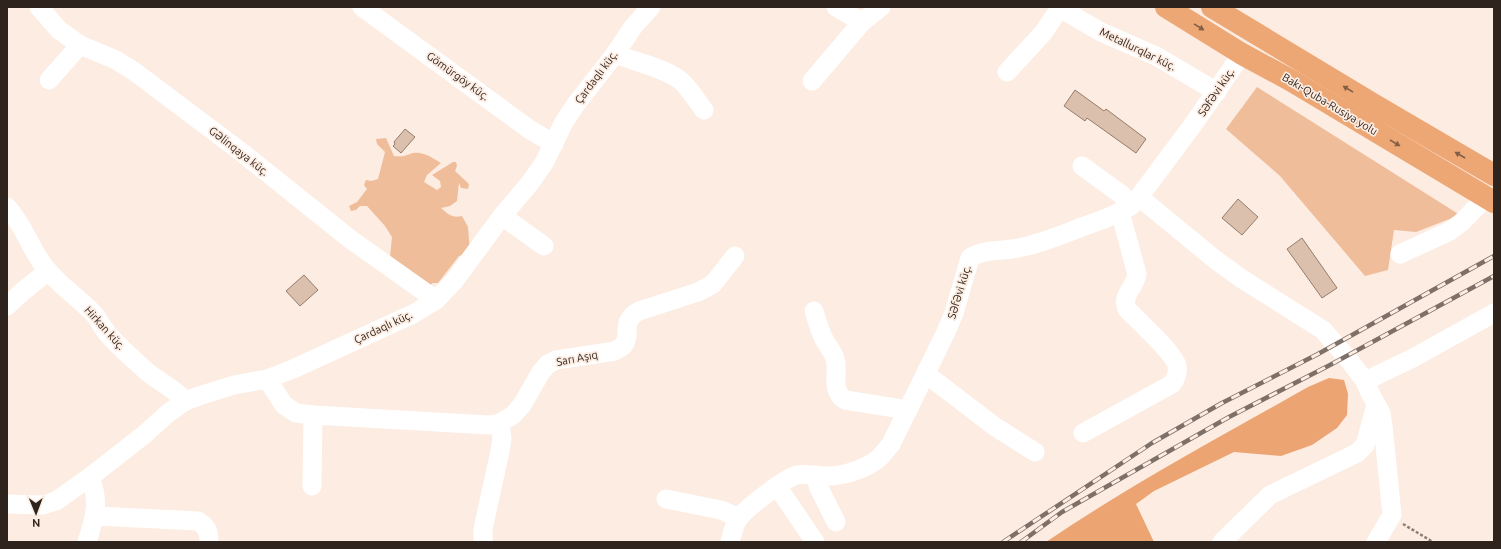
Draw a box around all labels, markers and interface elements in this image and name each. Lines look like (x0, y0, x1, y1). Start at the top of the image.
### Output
one-way arrow (1193, 24, 1205, 31)
street label: Metallurqlar küç. (1098, 25, 1178, 73)
street label: Çardaqlı küç. (572, 48, 620, 106)
street label: Gömürgöy küç. (425, 49, 491, 103)
street label: Səfəvi küç. (1195, 66, 1237, 118)
street label: Bakı-Quba-Rusiya yolu (1280, 71, 1380, 137)
one-way arrow (1343, 85, 1353, 93)
street label: Gəlinqaya küç. (207, 124, 271, 178)
one-way arrow (1390, 139, 1400, 147)
one-way arrow (1455, 151, 1465, 159)
street label: Səfəvi küç. (945, 264, 973, 320)
street label: Hirkan küç. (82, 304, 128, 352)
street label: Çardaqlı küç. (352, 308, 414, 346)
street label: Sarı Aşıq (555, 348, 599, 368)
north arrow (16, 493, 56, 533)
text: N (32, 517, 40, 529)

